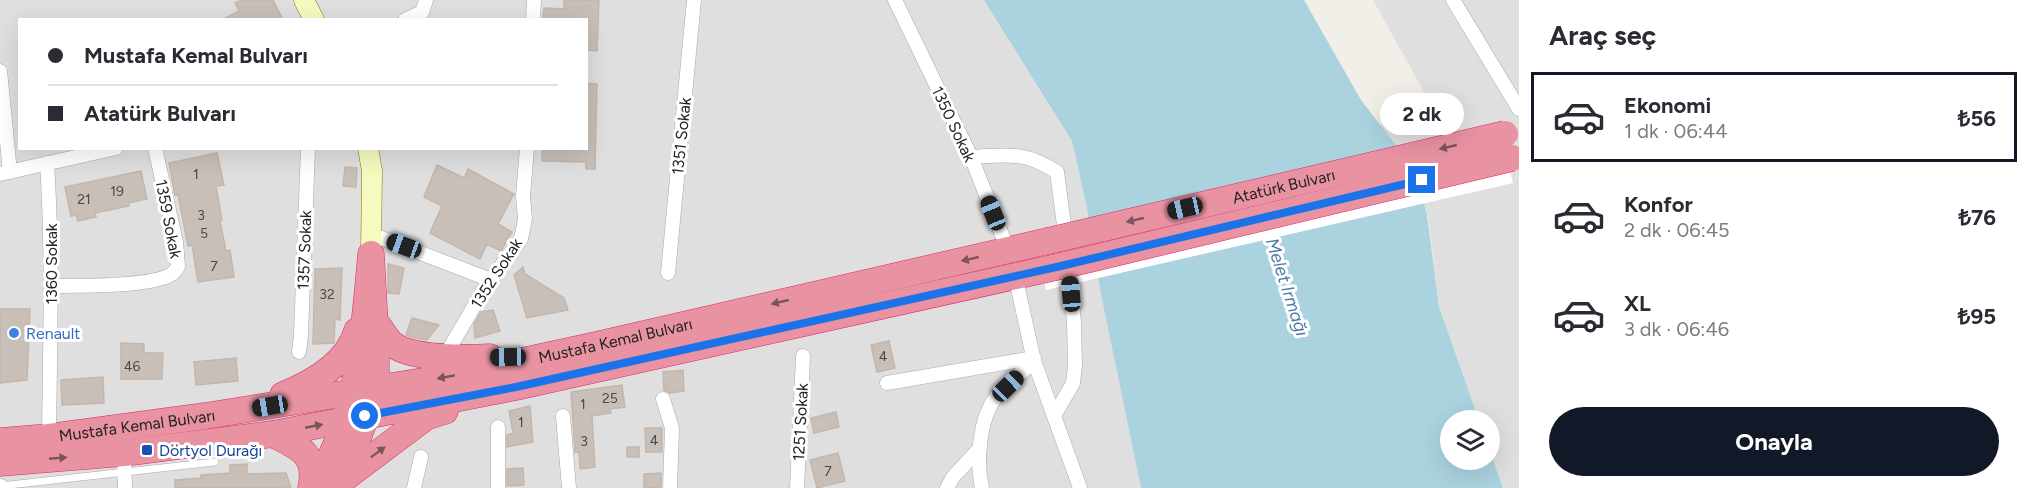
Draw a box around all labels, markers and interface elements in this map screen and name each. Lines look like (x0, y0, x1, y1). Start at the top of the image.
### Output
text: Araç seç (1549, 19, 1656, 52)
text: Mustafa Kemal Bulvarı (84, 42, 308, 69)
street label: 1350 Sokak (928, 83, 979, 165)
icon: car (1552, 90, 1606, 144)
text: Ekonomi (1624, 92, 1711, 119)
callout: 2 dk (1380, 93, 1464, 135)
street label: 1351 Sokak (668, 96, 695, 176)
text: Atatürk Bulvarı (84, 100, 236, 127)
text: 2 dk (1403, 102, 1442, 126)
text: ₺56 (1958, 105, 1996, 132)
text: 1 dk · 06:44 (1624, 119, 1728, 143)
one-way arrow (1438, 143, 1457, 152)
street label: Atatürk Bulvarı (1231, 165, 1337, 208)
house number: 1 (193, 166, 199, 183)
route end (1408, 166, 1435, 193)
street label: 1359 Sokak (152, 178, 186, 260)
house number: 19 (110, 183, 124, 200)
icon: car (1552, 189, 1606, 243)
house number: 21 (77, 191, 91, 208)
text: Konfor (1624, 191, 1693, 218)
car (978, 193, 1008, 233)
car (1165, 195, 1205, 221)
text: ₺76 (1958, 204, 1996, 231)
house number: 3 (197, 207, 205, 224)
street label: 1357 Sokak (294, 210, 315, 290)
one-way arrow (1125, 216, 1144, 225)
text: 2 dk · 06:45 (1624, 218, 1730, 242)
street label: 1360 Sokak (42, 223, 61, 305)
house number: 5 (200, 225, 208, 242)
car (384, 231, 424, 261)
street label: 1352 Sokak (467, 234, 526, 312)
water label: Melet Irmağı (1261, 235, 1313, 339)
one-way arrow (961, 254, 979, 264)
house number: 7 (210, 258, 218, 275)
car (1060, 275, 1082, 313)
house number: 32 (319, 286, 335, 303)
icon: car (1552, 288, 1606, 342)
text: XL (1624, 290, 1651, 317)
one-way arrow (771, 297, 789, 307)
text: ₺95 (1958, 303, 1996, 330)
street label: Mustafa Kemal Bulvarı (537, 314, 694, 367)
text: 3 dk · 06:46 (1624, 317, 1729, 341)
place label: Renault (26, 324, 80, 343)
marker: Renault (7, 326, 21, 340)
car (490, 348, 526, 366)
house number: 4 (879, 348, 888, 365)
house number: 46 (124, 358, 140, 375)
car (989, 367, 1027, 405)
one-way arrow (437, 373, 456, 382)
street label: 1251 Sokak (789, 382, 812, 461)
house number: 25 (602, 390, 618, 407)
car (251, 394, 289, 418)
house number: 1 (580, 396, 586, 413)
route start (351, 402, 378, 429)
street label: Mustafa Kemal Bulvarı (58, 406, 217, 446)
button: Onayla (1549, 407, 1999, 476)
map controls (1440, 410, 1500, 470)
button: layers (1440, 410, 1500, 470)
house number: 1 (518, 414, 524, 431)
one-way arrow (305, 421, 324, 430)
house number: 4 (650, 432, 659, 449)
house number: 3 (580, 433, 588, 450)
place label: Dörtyol Durağı (159, 441, 262, 460)
marker: Dörtyol Durağı (140, 443, 154, 457)
one-way arrow (370, 446, 386, 458)
one-way arrow (49, 453, 68, 463)
house number: 7 (824, 463, 832, 480)

